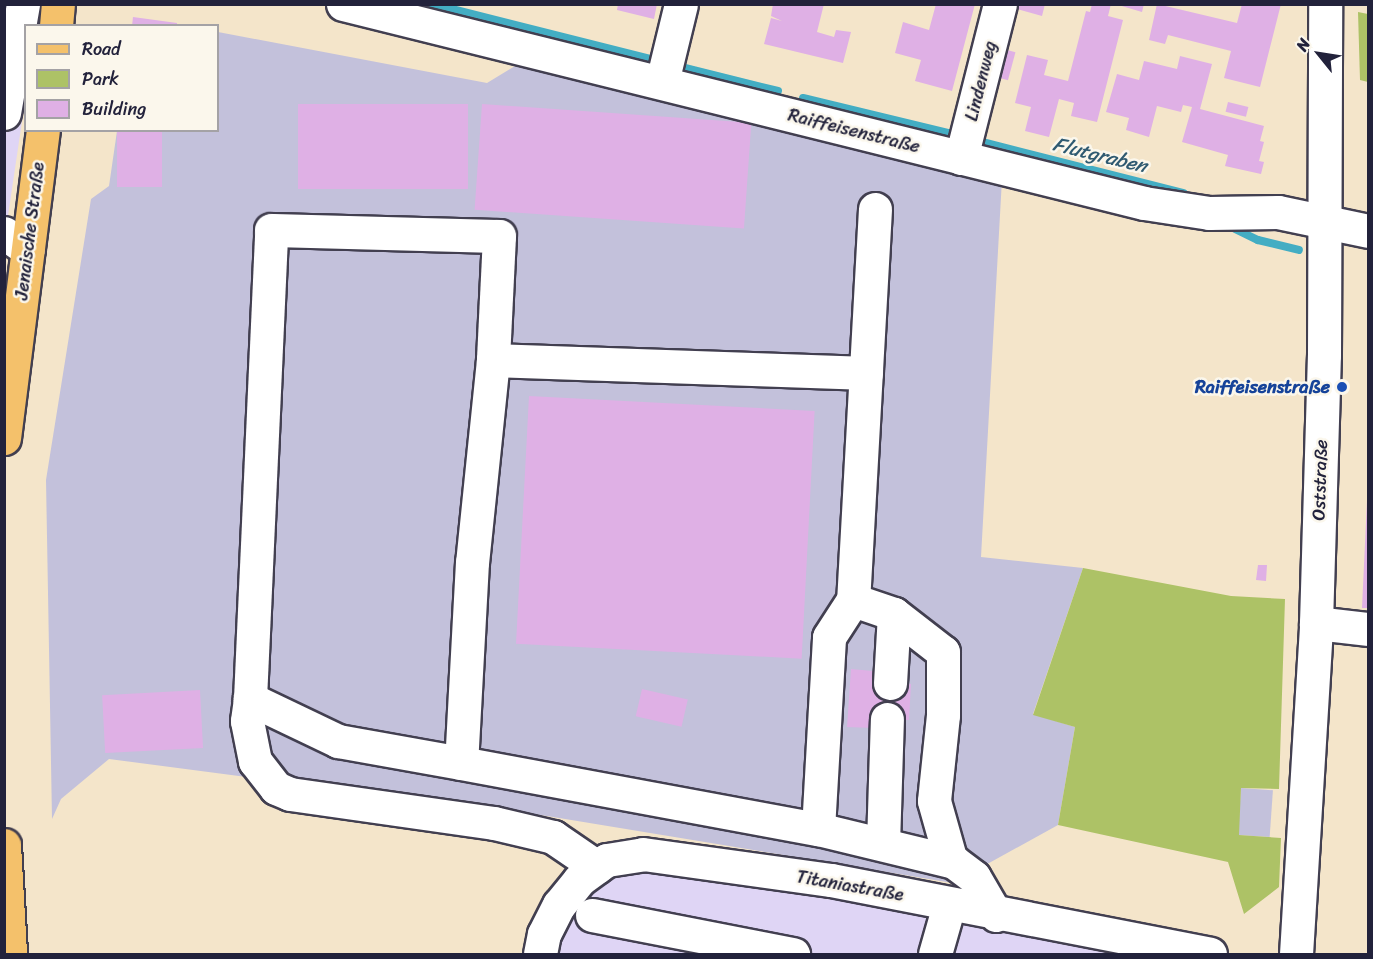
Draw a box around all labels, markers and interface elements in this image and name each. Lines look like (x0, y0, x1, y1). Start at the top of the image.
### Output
legend (24, 24, 219, 132)
north arrow (1289, 24, 1349, 84)
text: Road (82, 33, 121, 65)
text: N (1288, 33, 1318, 57)
street label: Lindenweg (961, 39, 1001, 123)
text: Park (82, 63, 119, 95)
text: Building (82, 93, 146, 125)
street label: Raiffeisenstraße (786, 104, 922, 158)
water label: Flutgraben (1051, 132, 1149, 178)
street label: Jenaische Straße (11, 161, 49, 301)
place label: Raiffeisenstraße (1195, 376, 1330, 398)
marker: Raiffeisenstraße (1335, 380, 1349, 394)
street label: Oststraße (1308, 439, 1332, 521)
street label: Titaniastraße (795, 866, 905, 906)

